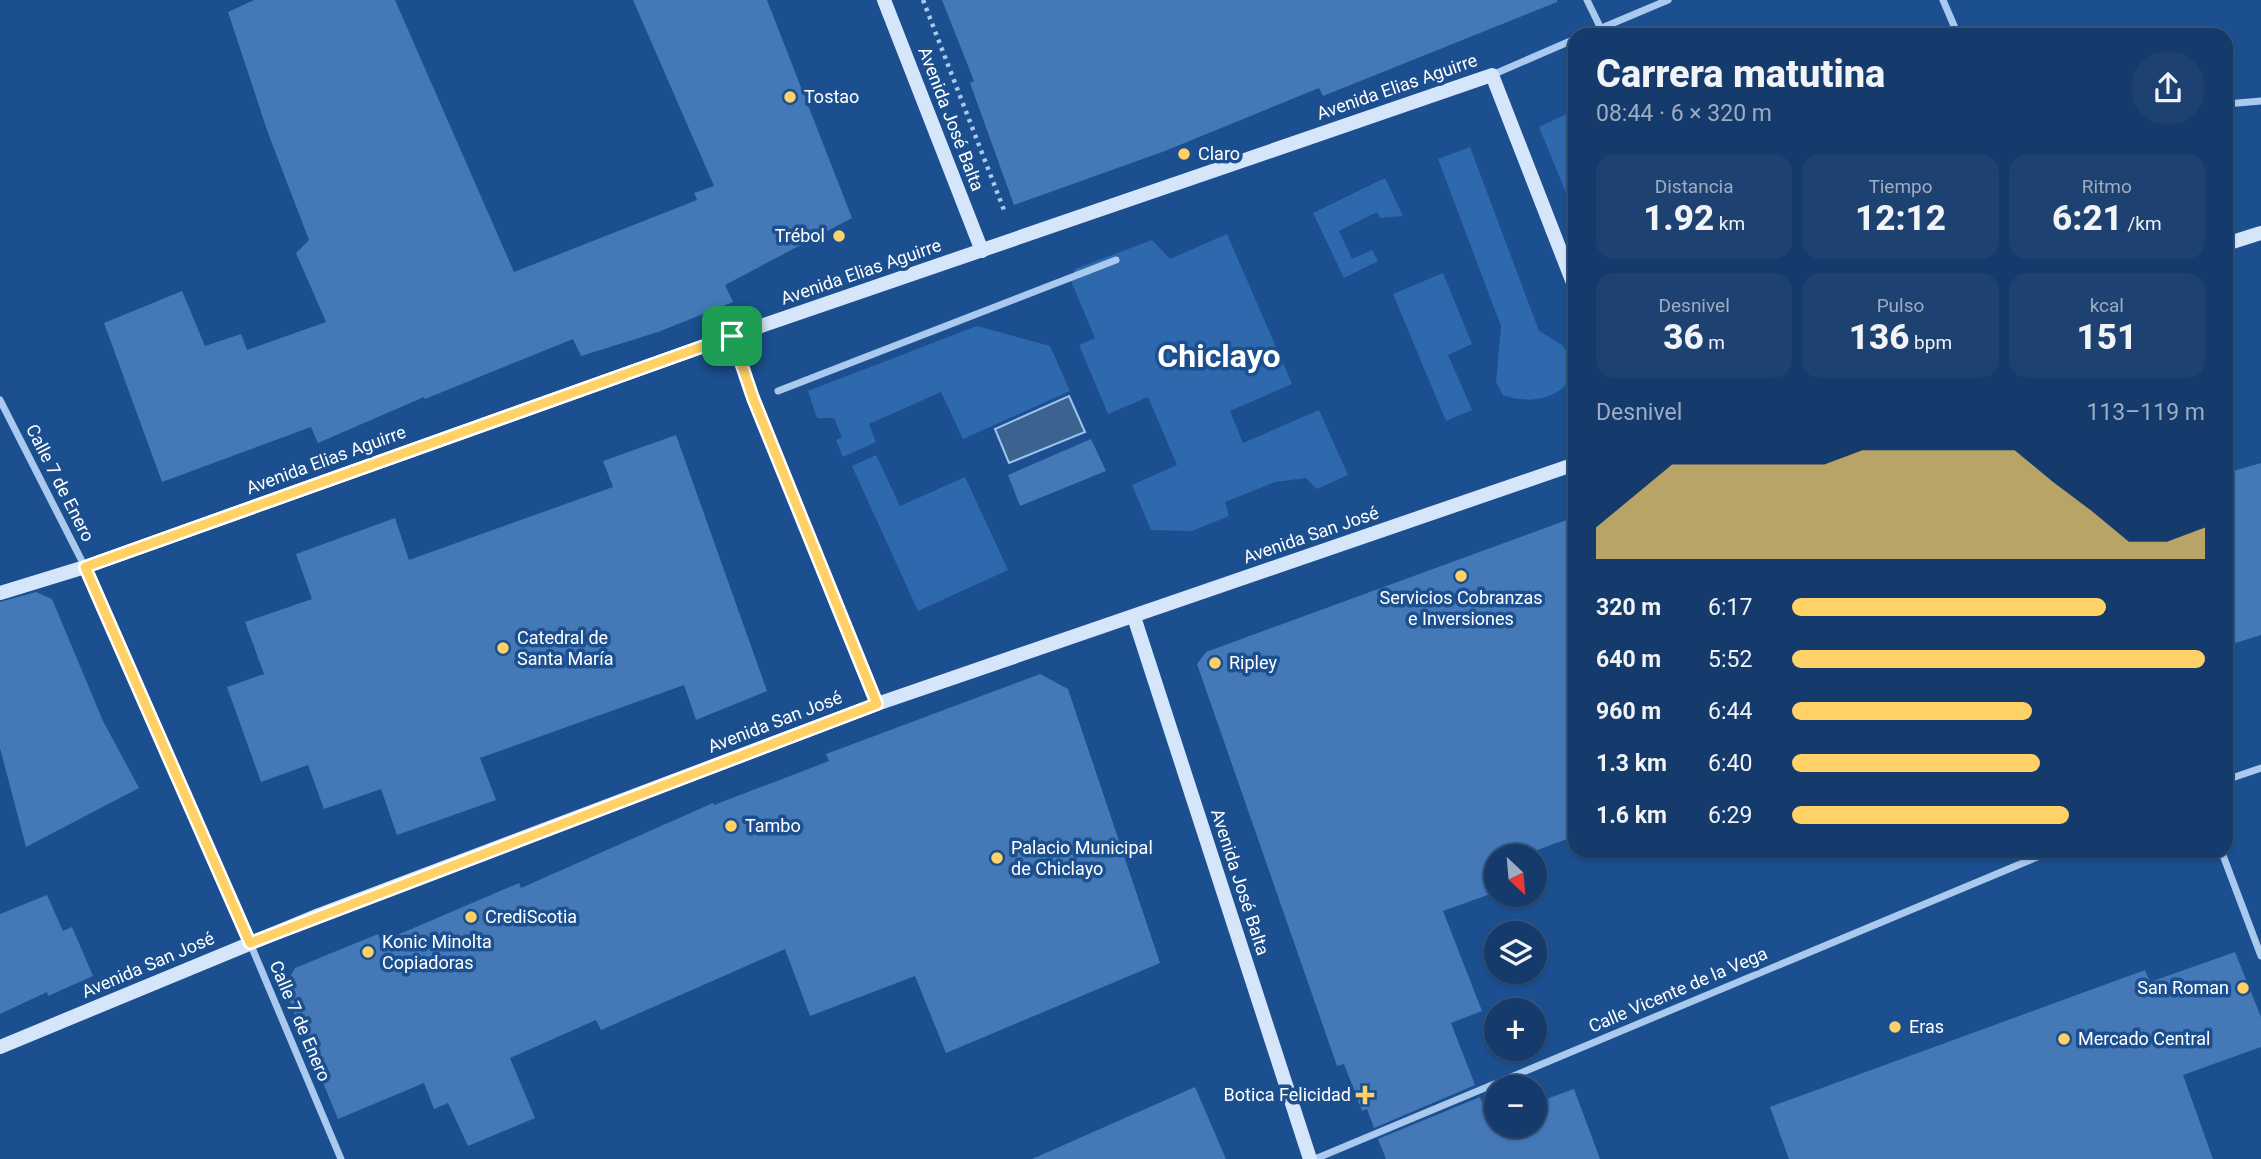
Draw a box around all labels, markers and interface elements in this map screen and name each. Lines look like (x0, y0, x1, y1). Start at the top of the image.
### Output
street label: Avenida José Balta (914, 44, 989, 194)
street label: Avenida Elias Aguirre (1314, 49, 1480, 124)
button: share (2131, 51, 2205, 125)
text: Carrera matutina (1596, 52, 1885, 96)
place label: Tostao (804, 86, 859, 107)
marker: Tostao (782, 89, 798, 105)
text: 08:44 · 6 × 320 m (1596, 100, 1772, 127)
place label: Claro (1198, 143, 1240, 164)
marker: Claro (1176, 146, 1192, 162)
text: Distancia (1655, 175, 1734, 198)
text: Tiempo (1868, 175, 1933, 198)
text: Ritmo (2082, 175, 2132, 198)
text: 1.92 (1643, 198, 1714, 239)
text: 12:12 (1855, 198, 1946, 239)
text: 6:21 (2052, 198, 2123, 239)
text: km (1714, 212, 1745, 235)
text: /km (2123, 212, 2162, 235)
place label: Trébol (775, 225, 825, 246)
marker: Trébol (831, 228, 847, 244)
street label: Avenida Elias Aguirre (778, 234, 944, 309)
text: Desnivel (1659, 294, 1730, 317)
text: Pulso (1877, 294, 1924, 317)
text: kcal (2090, 294, 2124, 317)
pin (702, 306, 762, 366)
icon: arrive (713, 317, 751, 355)
text: 36 (1663, 317, 1704, 358)
text: 136 (1849, 317, 1909, 358)
text: 151 (2077, 317, 2137, 358)
text: m (1704, 331, 1725, 354)
text: bpm (1909, 331, 1952, 354)
district label: Chiclayo (1157, 337, 1281, 375)
text: Desnivel (1596, 399, 1682, 426)
text: 113–119 m (2086, 399, 2205, 426)
street label: Calle 7 de Enero (22, 421, 99, 545)
street label: Avenida Elias Aguirre (243, 421, 409, 498)
street label: Avenida San José (1240, 501, 1381, 568)
marker: Servicios Cobranzas e Inversiones (1453, 568, 1469, 584)
place label: Servicios Cobranzas e Inversiones (1380, 587, 1542, 629)
text: 320 m (1596, 594, 1661, 621)
text: 6:17 (1708, 594, 1752, 621)
place label: Catedral de Santa María (517, 627, 613, 669)
marker: Catedral de Santa María (495, 640, 511, 656)
text: 640 m (1596, 646, 1661, 673)
text: 5:52 (1708, 646, 1752, 673)
place label: Ripley (1229, 652, 1277, 673)
marker: Ripley (1207, 655, 1223, 671)
street label: Avenida San José (705, 686, 845, 757)
text: 960 m (1596, 698, 1661, 725)
text: 6:44 (1708, 698, 1752, 725)
text: 1.3 km (1596, 750, 1667, 777)
text: 6:40 (1708, 750, 1752, 777)
text: 1.6 km (1596, 802, 1667, 829)
text: 6:29 (1708, 802, 1752, 829)
street label: Avenida José Balta (1207, 806, 1274, 958)
place label: Tambo (745, 815, 801, 836)
marker: Tambo (723, 818, 739, 834)
place label: Palacio Municipal de Chiclayo (1011, 837, 1153, 879)
north arrow (1484, 844, 1547, 906)
map controls (1484, 844, 1547, 1138)
marker: Palacio Municipal de Chiclayo (989, 850, 1005, 866)
place label: CrediScotia (485, 906, 577, 927)
marker: CrediScotia (463, 909, 479, 925)
button: layers (1484, 921, 1547, 984)
street label: Avenida San José (78, 927, 217, 1002)
place label: Konic Minolta Copiadoras (382, 931, 492, 973)
street label: Calle Vicente de la Vega (1585, 942, 1770, 1037)
marker: Konic Minolta Copiadoras (360, 944, 376, 960)
street label: Calle 7 de Enero (266, 957, 335, 1084)
place label: San Roman (2137, 977, 2229, 998)
marker: San Roman (2235, 980, 2251, 996)
button: + (1484, 998, 1547, 1061)
place label: Eras (1909, 1016, 1944, 1037)
marker: Eras (1887, 1019, 1903, 1035)
place label: Mercado Central (2078, 1028, 2210, 1049)
marker: Mercado Central (2056, 1031, 2072, 1047)
button: − (1484, 1075, 1547, 1138)
place label: Botica Felicidad (1224, 1084, 1351, 1105)
marker: Botica Felicidad (1357, 1087, 1373, 1103)

